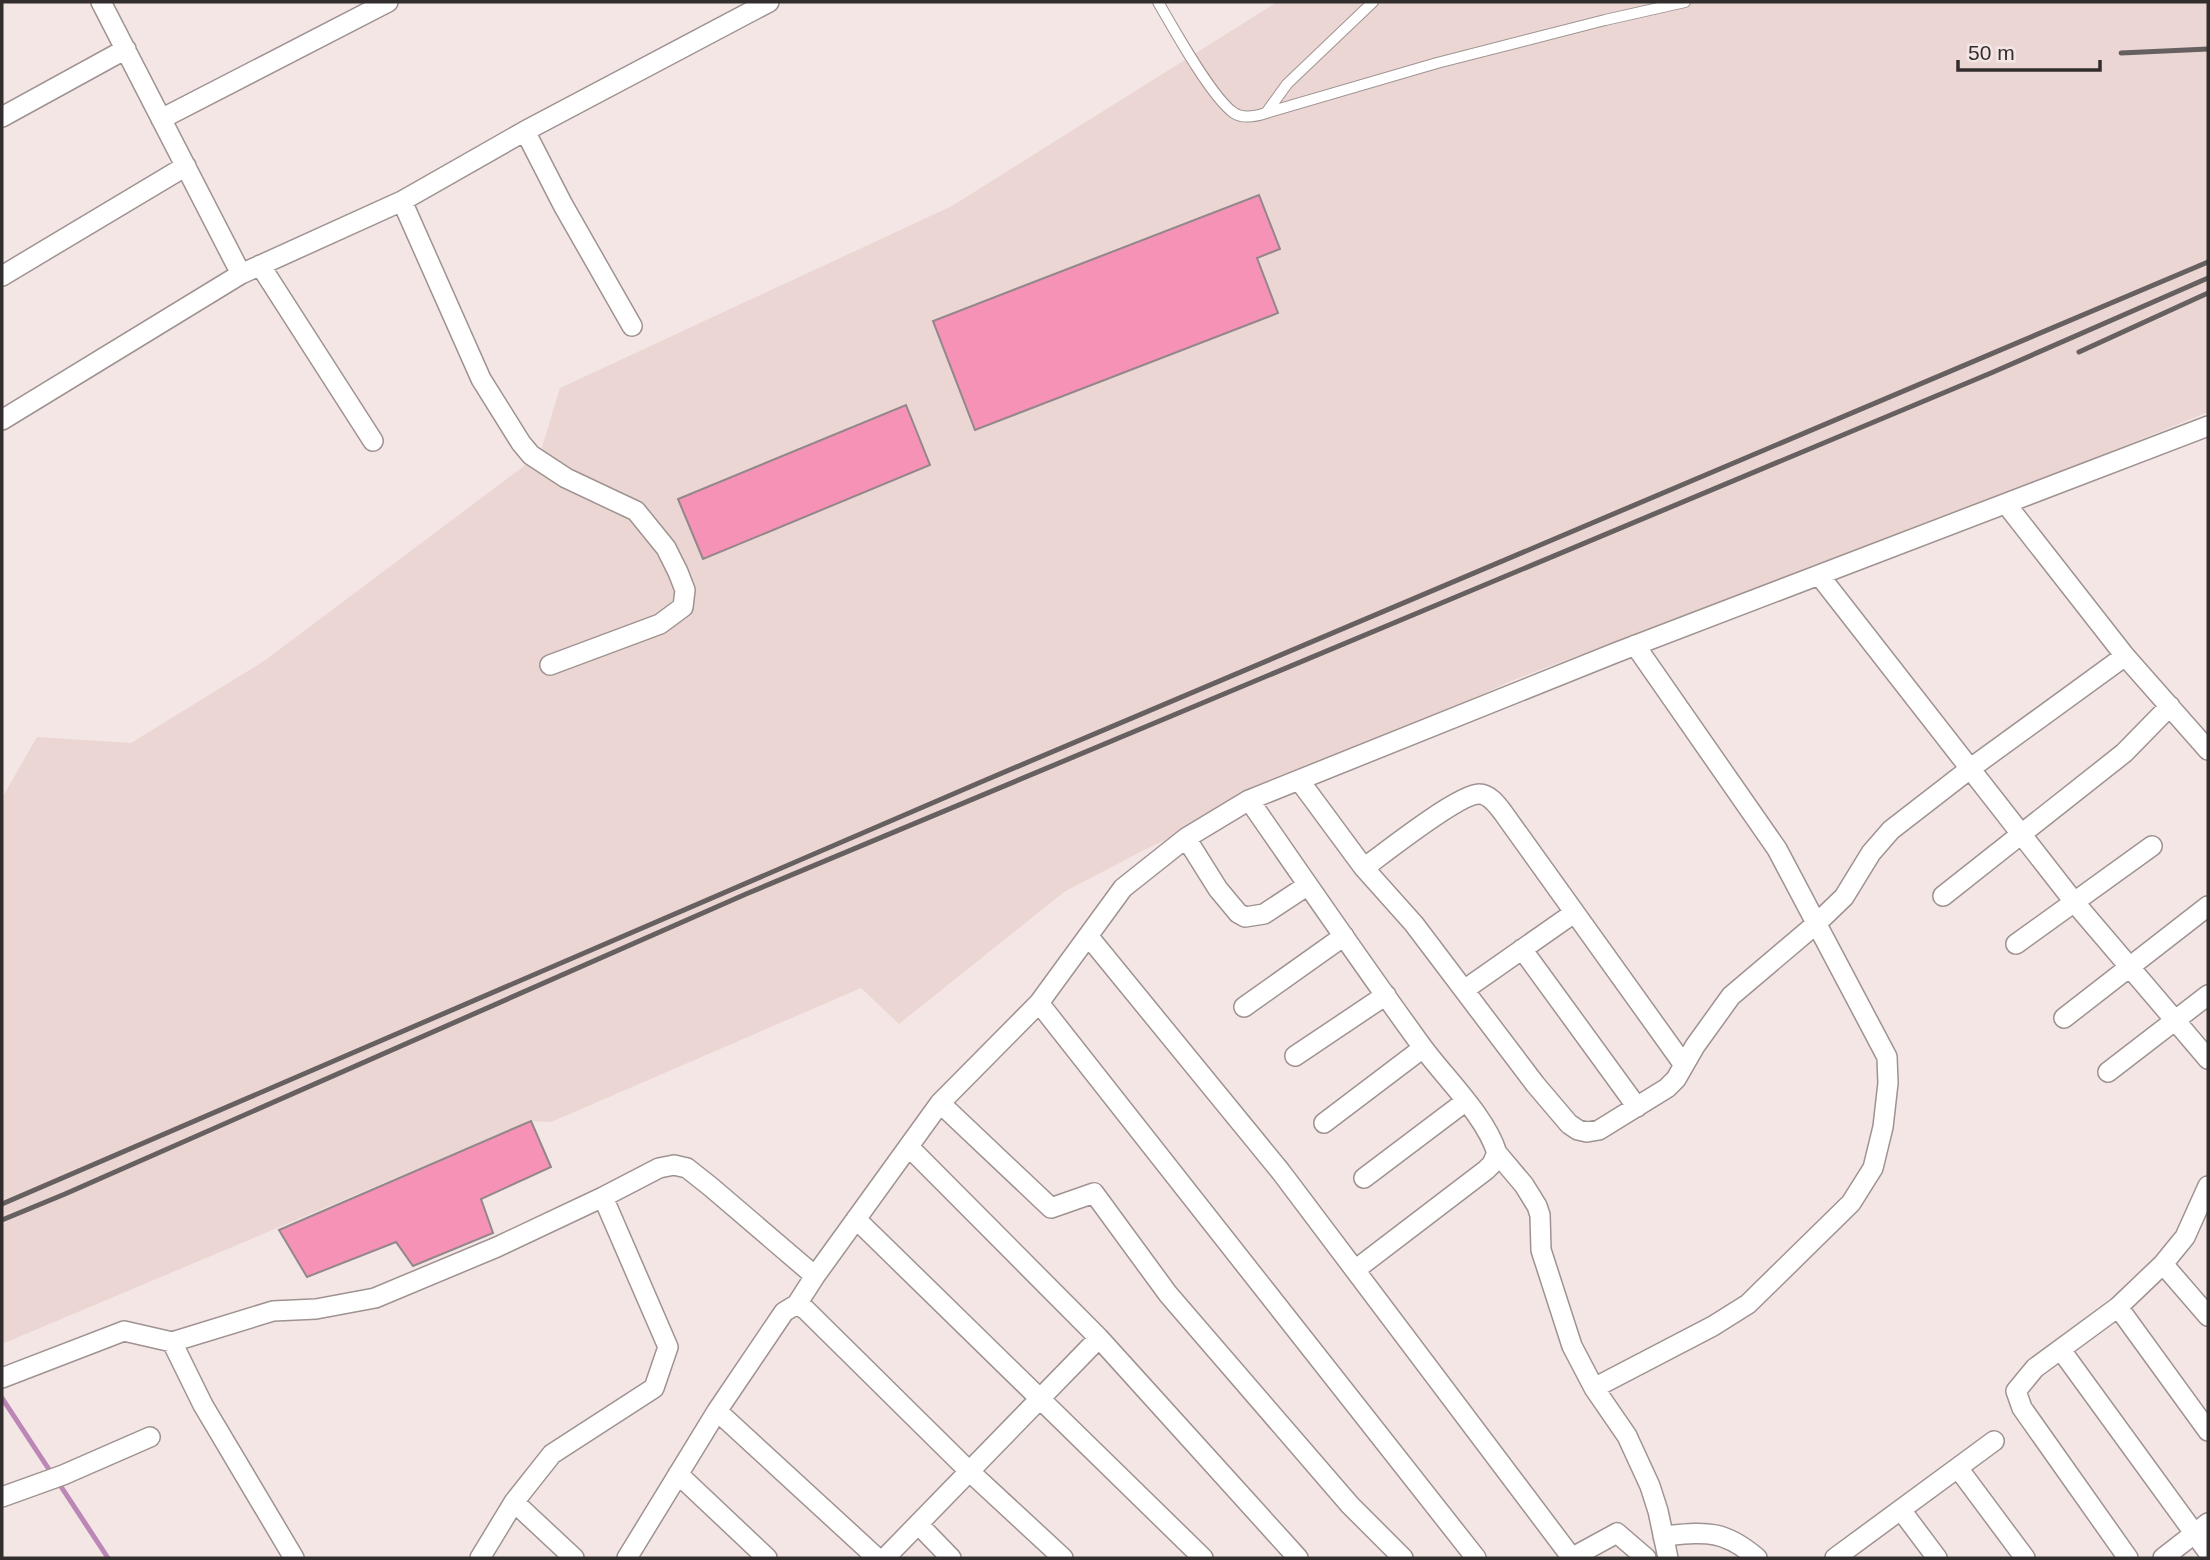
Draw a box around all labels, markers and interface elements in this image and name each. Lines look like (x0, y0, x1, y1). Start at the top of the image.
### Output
scale bar (1958, 28, 2100, 72)
text: 50 m (1968, 41, 2015, 64)

